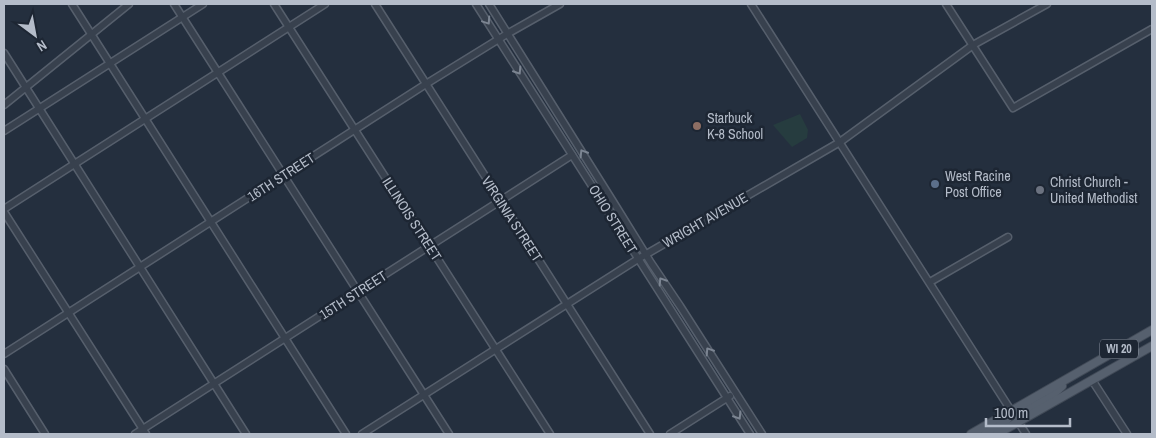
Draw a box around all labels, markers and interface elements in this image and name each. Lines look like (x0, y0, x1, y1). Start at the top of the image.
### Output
north arrow (10, 10, 60, 60)
one-way arrow (481, 16, 491, 25)
text: N (34, 36, 50, 56)
one-way arrow (512, 66, 521, 75)
place label: Starbuck K-8 School (707, 109, 763, 143)
marker: Starbuck K-8 School (691, 120, 703, 132)
street label: 16TH STREET (244, 149, 318, 205)
one-way arrow (579, 150, 589, 159)
place label: West Racine Post Office (945, 167, 1011, 201)
street label: VIRGINIA STREET (478, 173, 546, 265)
place label: Christ Church - United Methodist (1050, 173, 1137, 207)
street label: ILLINOIS STREET (378, 174, 446, 264)
marker: West Racine Post Office (929, 178, 941, 190)
street label: OHIO STREET (585, 181, 641, 257)
marker: Christ Church - United Methodist (1034, 184, 1046, 196)
street label: WRIGHT AVENUE (659, 188, 751, 252)
street label: 15TH STREET (316, 267, 390, 323)
one-way arrow (659, 277, 668, 286)
road number: WI 20 (1100, 339, 1138, 358)
one-way arrow (706, 347, 715, 357)
scale bar (986, 396, 1070, 428)
text: 100 m (994, 402, 1028, 423)
one-way arrow (732, 410, 742, 419)

